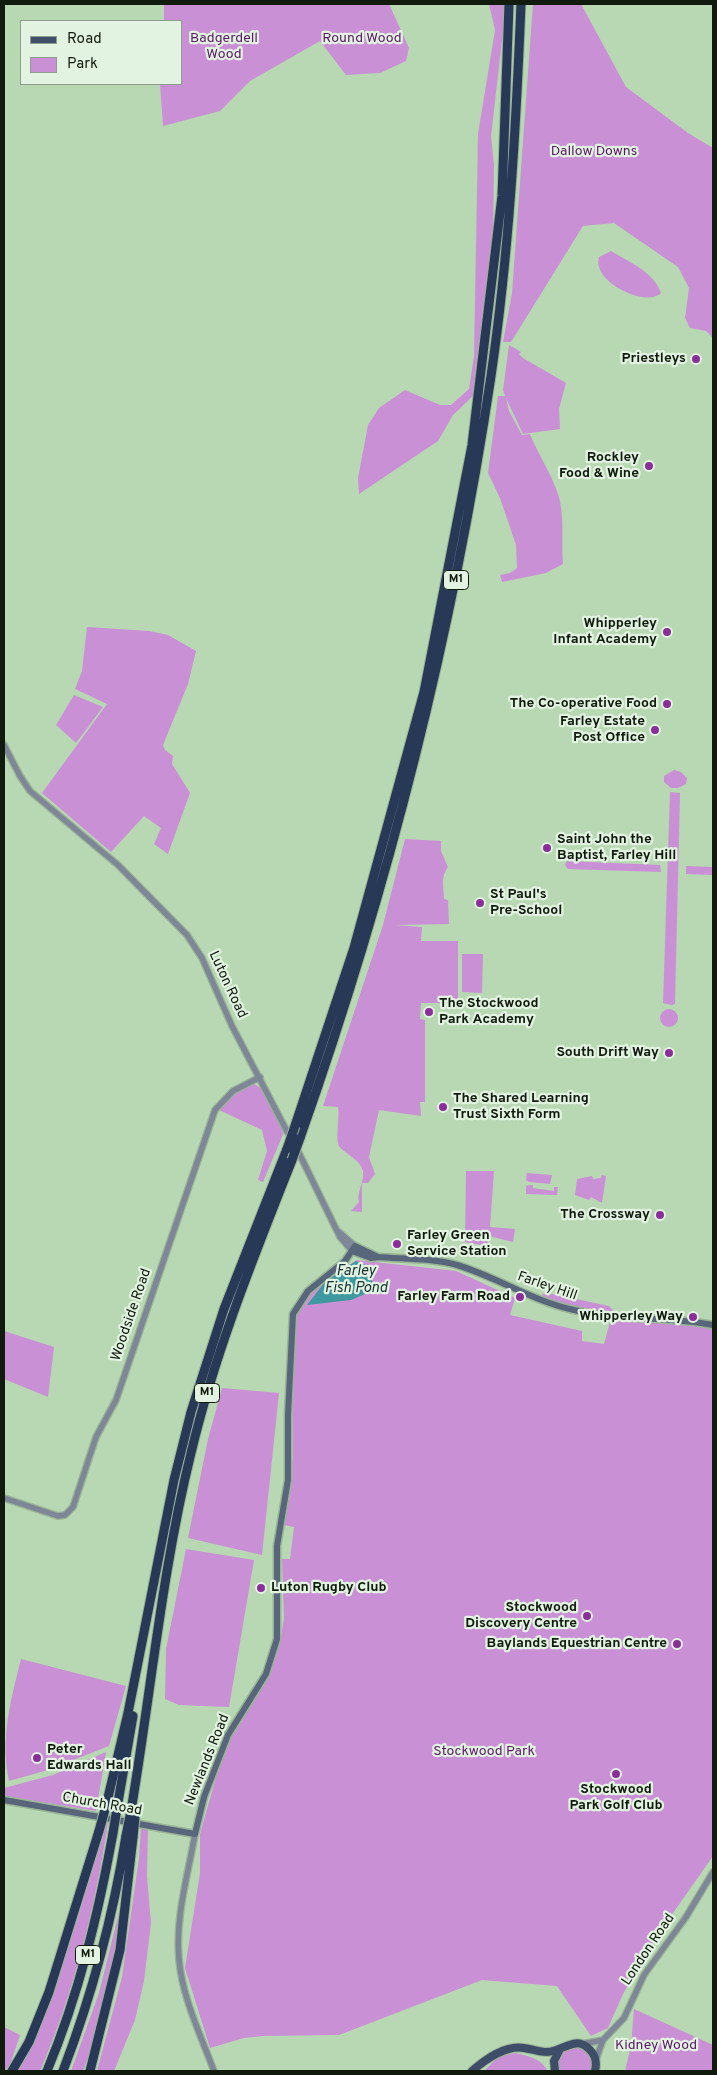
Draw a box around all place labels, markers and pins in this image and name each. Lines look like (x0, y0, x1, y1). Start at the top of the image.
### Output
place label: Priestleys (622, 351, 686, 367)
marker: Priestleys (690, 353, 702, 365)
place label: Rockley Food & Wine (559, 450, 639, 482)
marker: Rockley Food & Wine (643, 460, 655, 472)
place label: Whipperley Infant Academy (553, 616, 657, 648)
marker: Whipperley Infant Academy (661, 626, 673, 638)
place label: The Co-operative Food (510, 696, 657, 712)
marker: The Co-operative Food (661, 698, 673, 710)
place label: Farley Estate Post Office (560, 714, 645, 746)
marker: Farley Estate Post Office (649, 724, 661, 736)
place label: Saint John the Baptist, Farley Hill (557, 832, 676, 864)
marker: Saint John the Baptist, Farley Hill (541, 842, 553, 854)
place label: St Paul's Pre-School (490, 887, 562, 920)
marker: St Paul's Pre-School (474, 897, 486, 909)
place label: The Stockwood Park Academy (439, 996, 539, 1028)
marker: The Stockwood Park Academy (423, 1006, 435, 1018)
place label: South Drift Way (556, 1045, 659, 1061)
marker: South Drift Way (663, 1047, 675, 1059)
place label: The Shared Learning Trust Sixth Form (453, 1091, 589, 1124)
marker: The Shared Learning Trust Sixth Form (437, 1101, 449, 1113)
place label: The Crossway (560, 1207, 650, 1223)
marker: The Crossway (654, 1209, 666, 1221)
place label: Farley Green Service Station (407, 1228, 506, 1260)
marker: Farley Green Service Station (391, 1238, 403, 1250)
place label: Farley Farm Road (397, 1289, 510, 1305)
marker: Farley Farm Road (514, 1291, 526, 1303)
place label: Whipperley Way (579, 1309, 683, 1325)
marker: Whipperley Way (687, 1311, 699, 1323)
place label: Luton Rugby Club (271, 1580, 387, 1596)
marker: Luton Rugby Club (255, 1582, 267, 1594)
place label: Stockwood Discovery Centre (465, 1600, 577, 1632)
marker: Stockwood Discovery Centre (581, 1610, 593, 1622)
place label: Baylands Equestrian Centre (487, 1636, 667, 1652)
marker: Baylands Equestrian Centre (671, 1638, 683, 1650)
place label: Peter Edwards Hall (47, 1742, 132, 1774)
marker: Peter Edwards Hall (31, 1752, 43, 1764)
marker: Stockwood Park Golf Club (610, 1768, 622, 1780)
place label: Stockwood Park Golf Club (569, 1782, 663, 1814)

